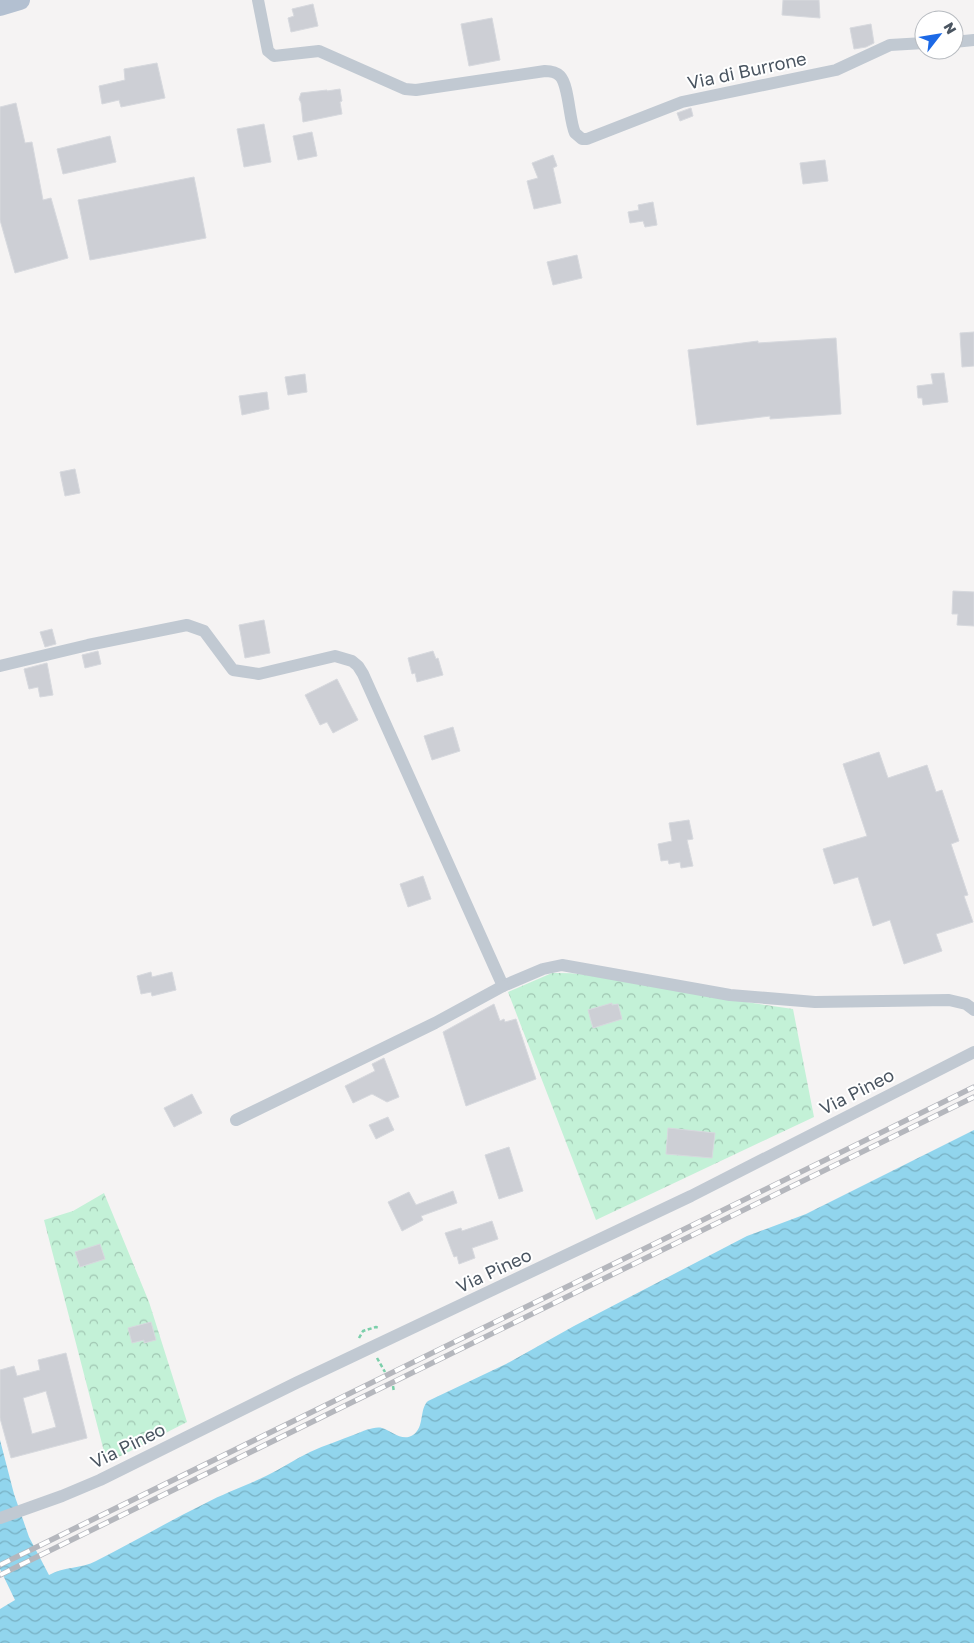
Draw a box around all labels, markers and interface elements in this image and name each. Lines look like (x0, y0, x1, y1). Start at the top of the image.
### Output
north arrow (914, 10, 964, 60)
text: N (941, 19, 961, 37)
street label: Via di Burrone (685, 47, 808, 93)
street label: Via Pineo (816, 1063, 897, 1119)
street label: Via Pineo (452, 1243, 535, 1297)
street label: Via Pineo (87, 1418, 169, 1473)

